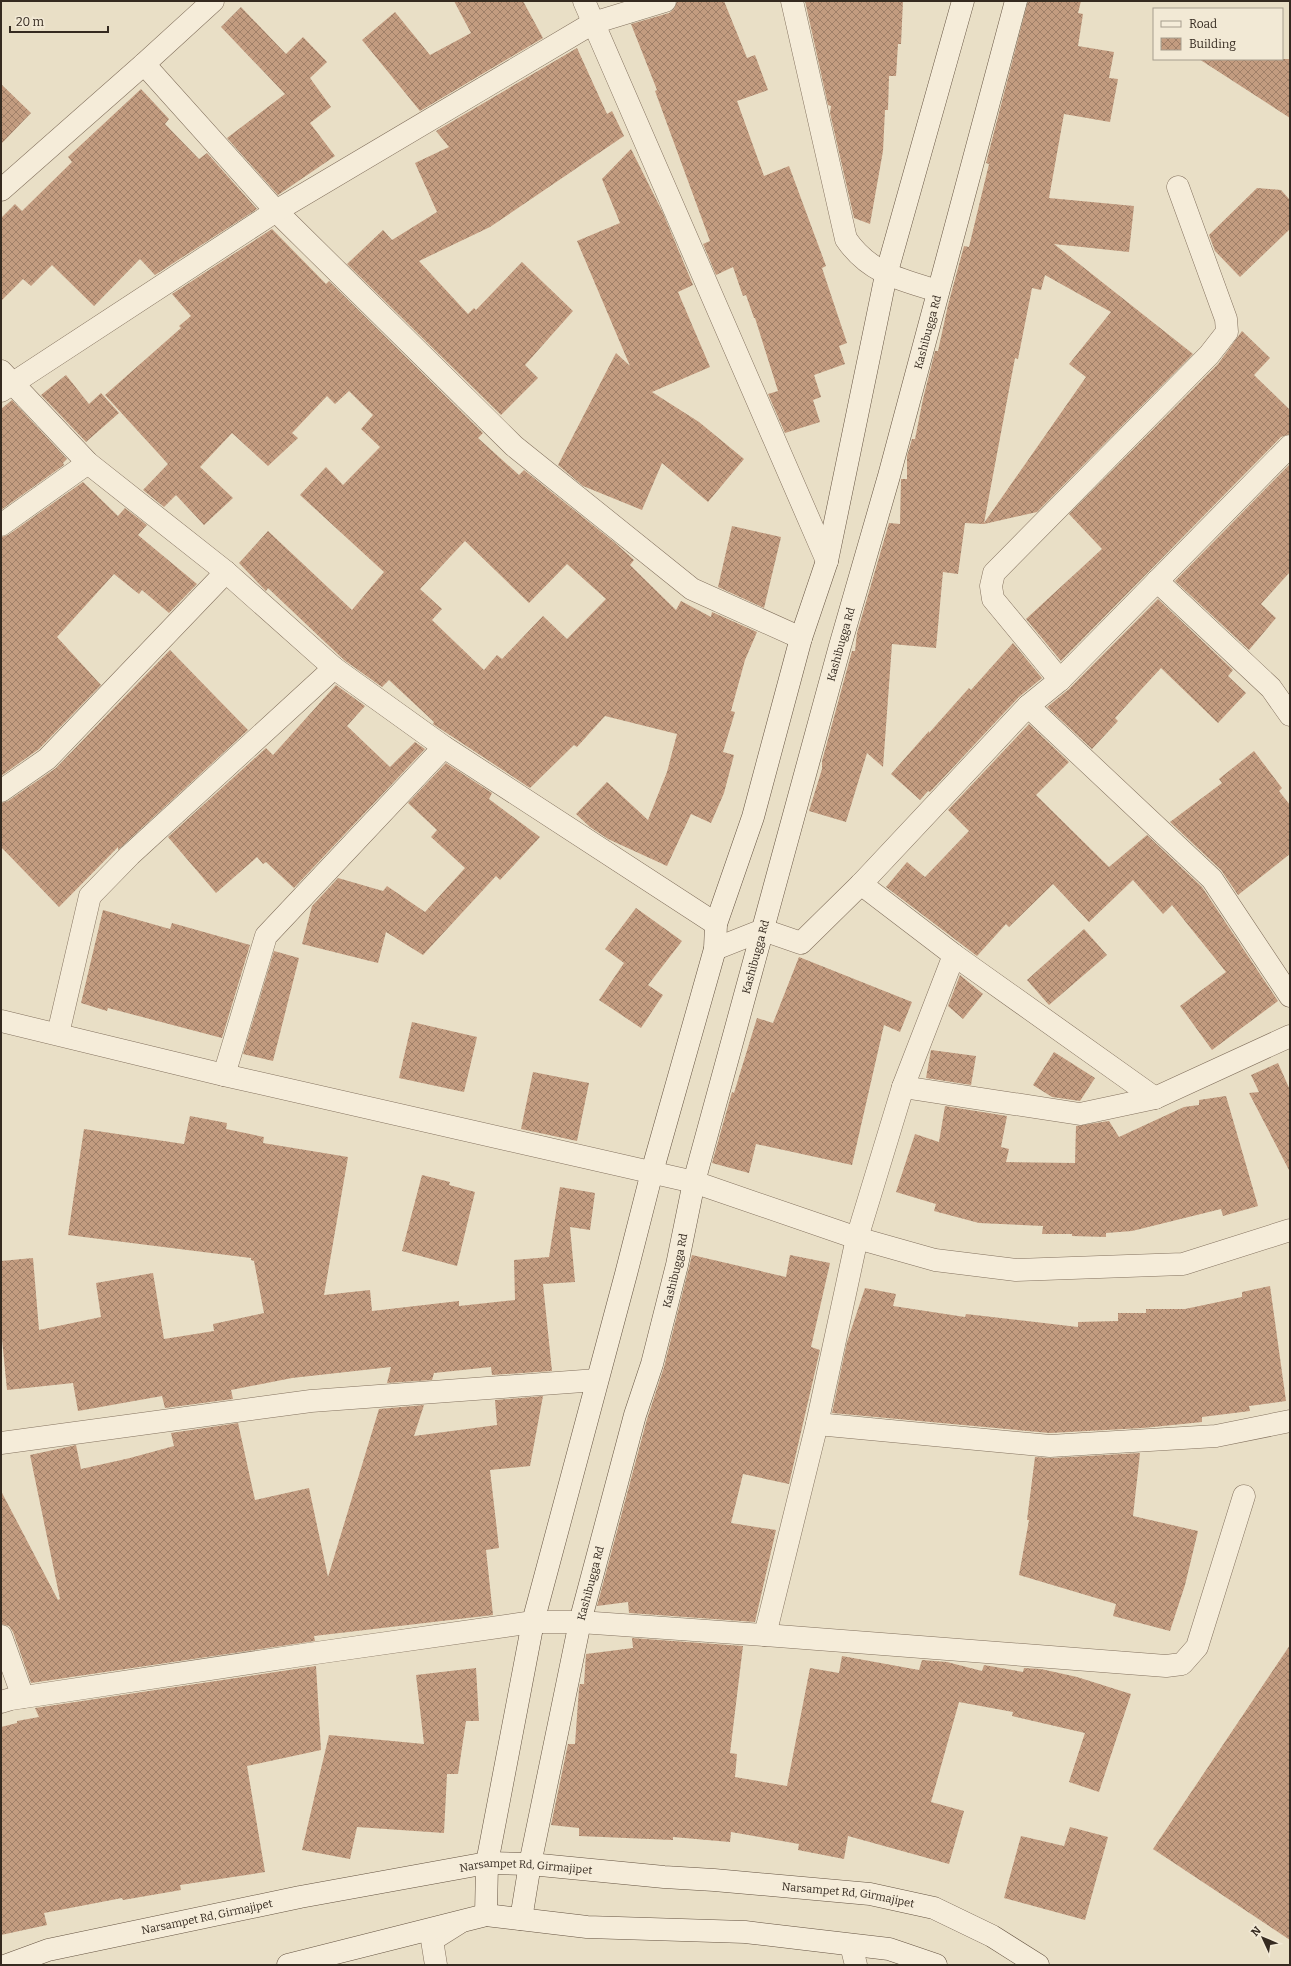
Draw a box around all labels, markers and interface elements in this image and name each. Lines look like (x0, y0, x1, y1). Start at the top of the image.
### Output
scale bar (10, 8, 108, 34)
legend (1153, 8, 1283, 60)
text: 20 m (16, 15, 45, 29)
text: Road (1189, 17, 1217, 31)
text: Building (1189, 37, 1236, 51)
street label: Kashibugga Rd (911, 293, 944, 370)
street label: Kashibugga Rd (824, 605, 857, 683)
street label: Kashibugga Rd (739, 918, 772, 995)
street label: Kashibugga Rd (660, 1232, 690, 1309)
street label: Kashibugga Rd (574, 1544, 606, 1622)
street label: Narsampet Rd, Girmajipet (458, 1856, 593, 1877)
street label: Narsampet Rd, Girmajipet (781, 1880, 916, 1910)
street label: Narsampet Rd, Girmajipet (140, 1896, 274, 1937)
north arrow (1243, 1918, 1283, 1958)
text: N (1249, 1923, 1264, 1939)

